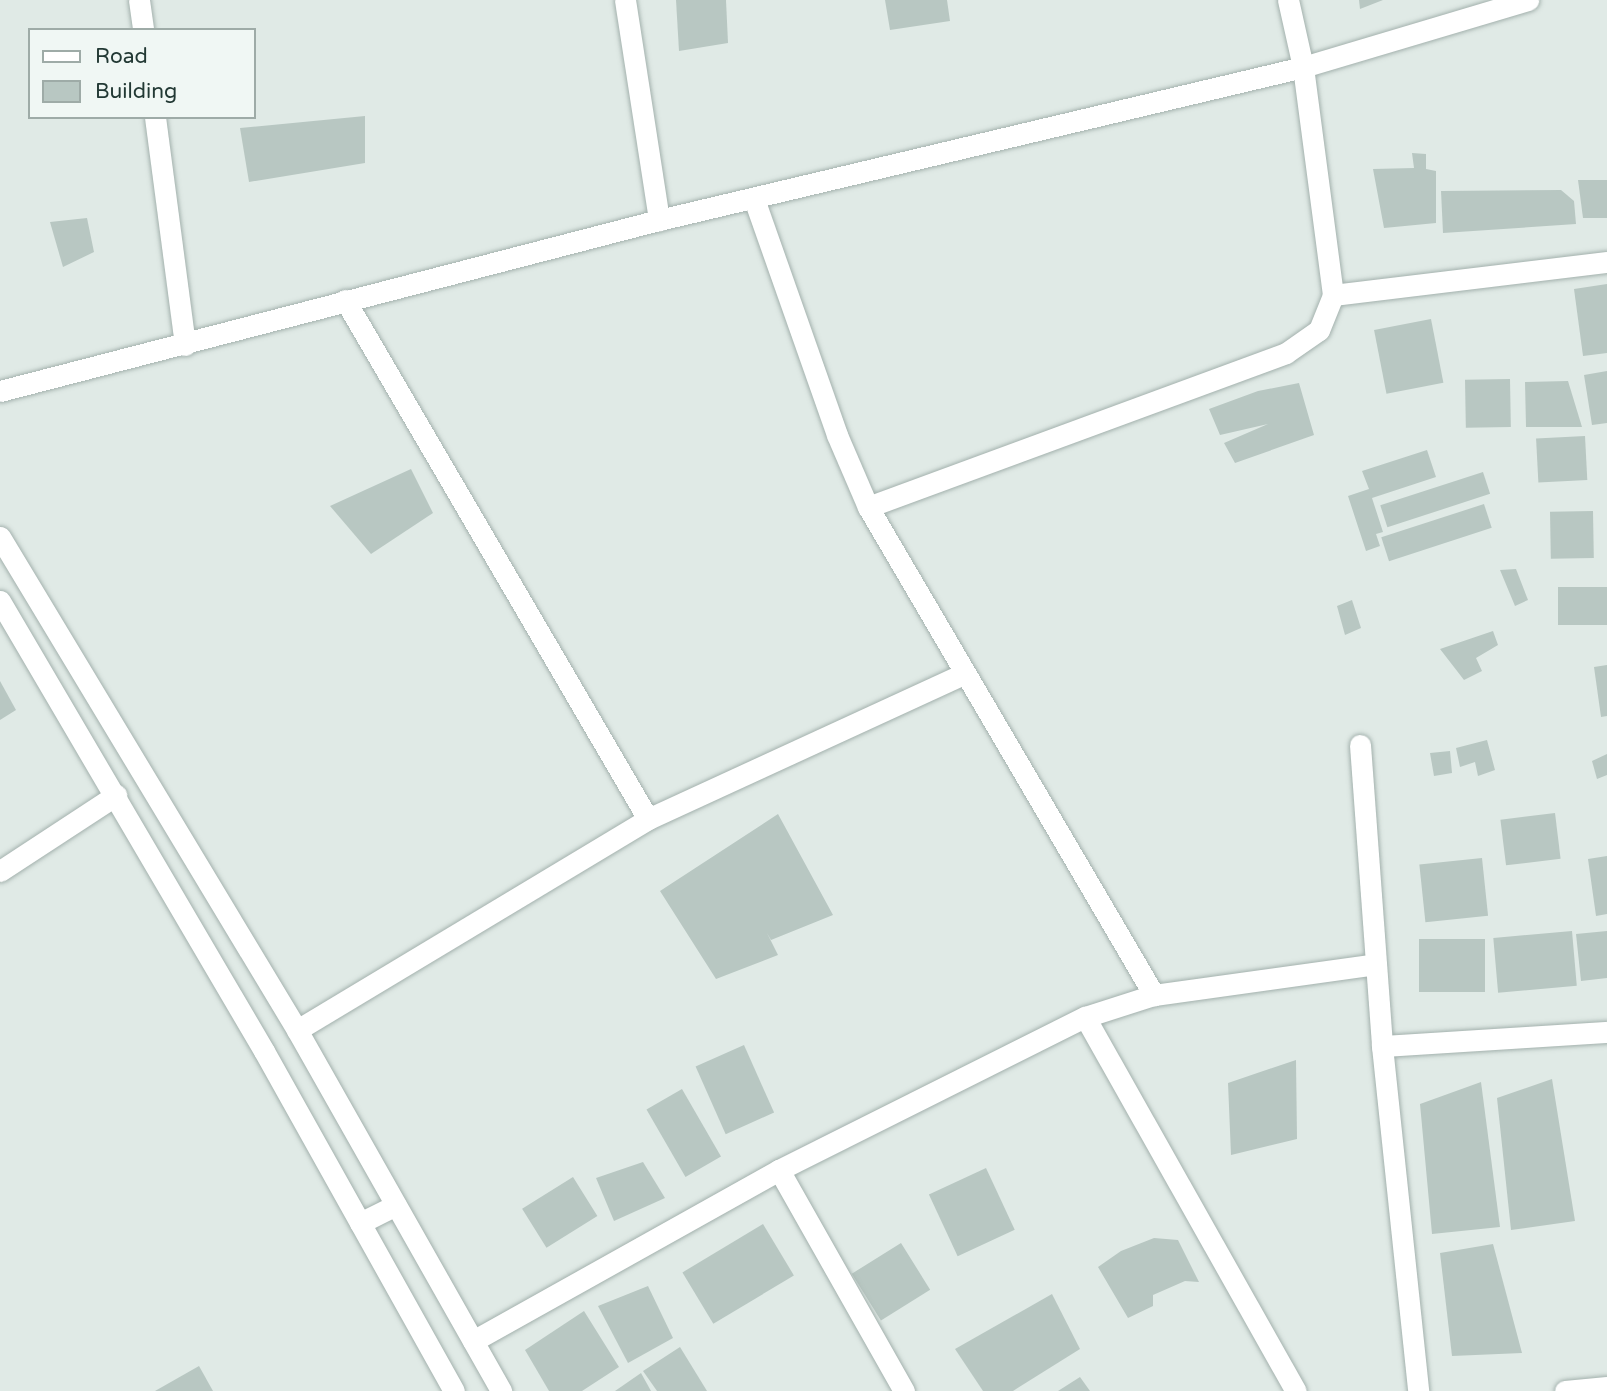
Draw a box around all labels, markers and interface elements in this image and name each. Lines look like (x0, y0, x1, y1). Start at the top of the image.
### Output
legend (28, 28, 256, 119)
text: Road (95, 44, 148, 69)
text: Building (95, 79, 177, 104)

